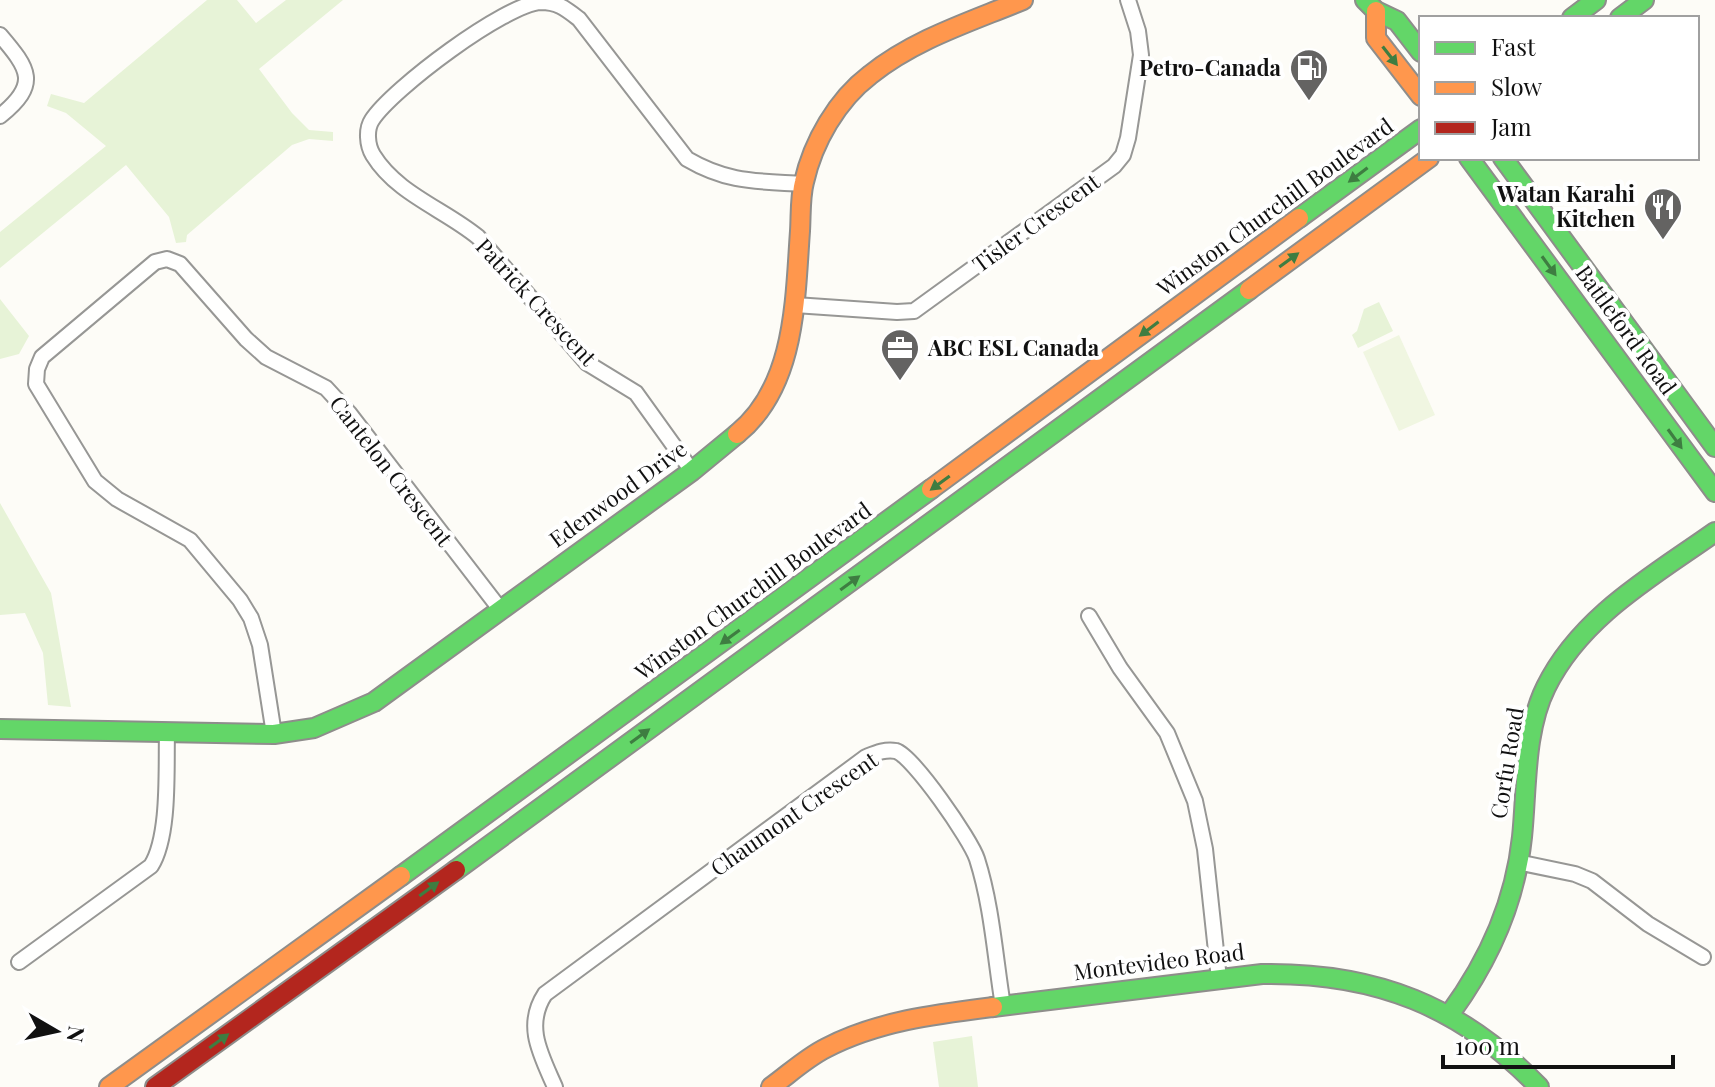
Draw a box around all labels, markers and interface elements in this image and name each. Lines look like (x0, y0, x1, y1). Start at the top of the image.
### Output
legend (1419, 16, 1699, 160)
text: Fast (1491, 30, 1536, 62)
one-way arrow (1382, 46, 1398, 66)
fuel station icon: Petro-Canada (1288, 47, 1330, 102)
place label: Petro-Canada (1139, 52, 1282, 82)
text: Slow (1491, 70, 1543, 102)
street label: Winston Churchill Boulevard (1150, 110, 1399, 303)
text: Jam (1490, 110, 1532, 142)
street label: Tisler Crescent (966, 165, 1106, 278)
one-way arrow (1348, 167, 1369, 182)
place label: Watan Karahi Kitchen (1496, 178, 1635, 233)
restaurant icon: Watan Karahi Kitchen (1642, 186, 1684, 241)
street label: Patrick Crescent (470, 231, 604, 372)
one-way arrow (1279, 253, 1299, 269)
one-way arrow (1541, 255, 1557, 277)
street label: Battleford Road (1570, 259, 1684, 400)
one-way arrow (1139, 321, 1159, 337)
office icon: ABC ESL Canada (879, 327, 921, 382)
place label: ABC ESL Canada (927, 332, 1100, 362)
street label: Cantelon Crescent (324, 389, 461, 553)
one-way arrow (1667, 429, 1683, 450)
street label: Edenwood Drive (543, 433, 692, 553)
one-way arrow (929, 475, 950, 491)
street label: Winston Churchill Boulevard (628, 494, 877, 687)
one-way arrow (839, 575, 860, 591)
one-way arrow (719, 629, 741, 645)
street label: Corfu Road (1482, 705, 1530, 821)
one-way arrow (629, 729, 650, 745)
street label: Chaumont Crescent (704, 744, 884, 882)
one-way arrow (419, 882, 440, 897)
street label: Montevideo Road (1072, 936, 1246, 986)
north arrow (16, 991, 96, 1071)
scale bar (1443, 1019, 1673, 1069)
text: N (61, 1024, 93, 1045)
text: 100 m (1455, 1029, 1520, 1061)
one-way arrow (208, 1034, 229, 1049)

